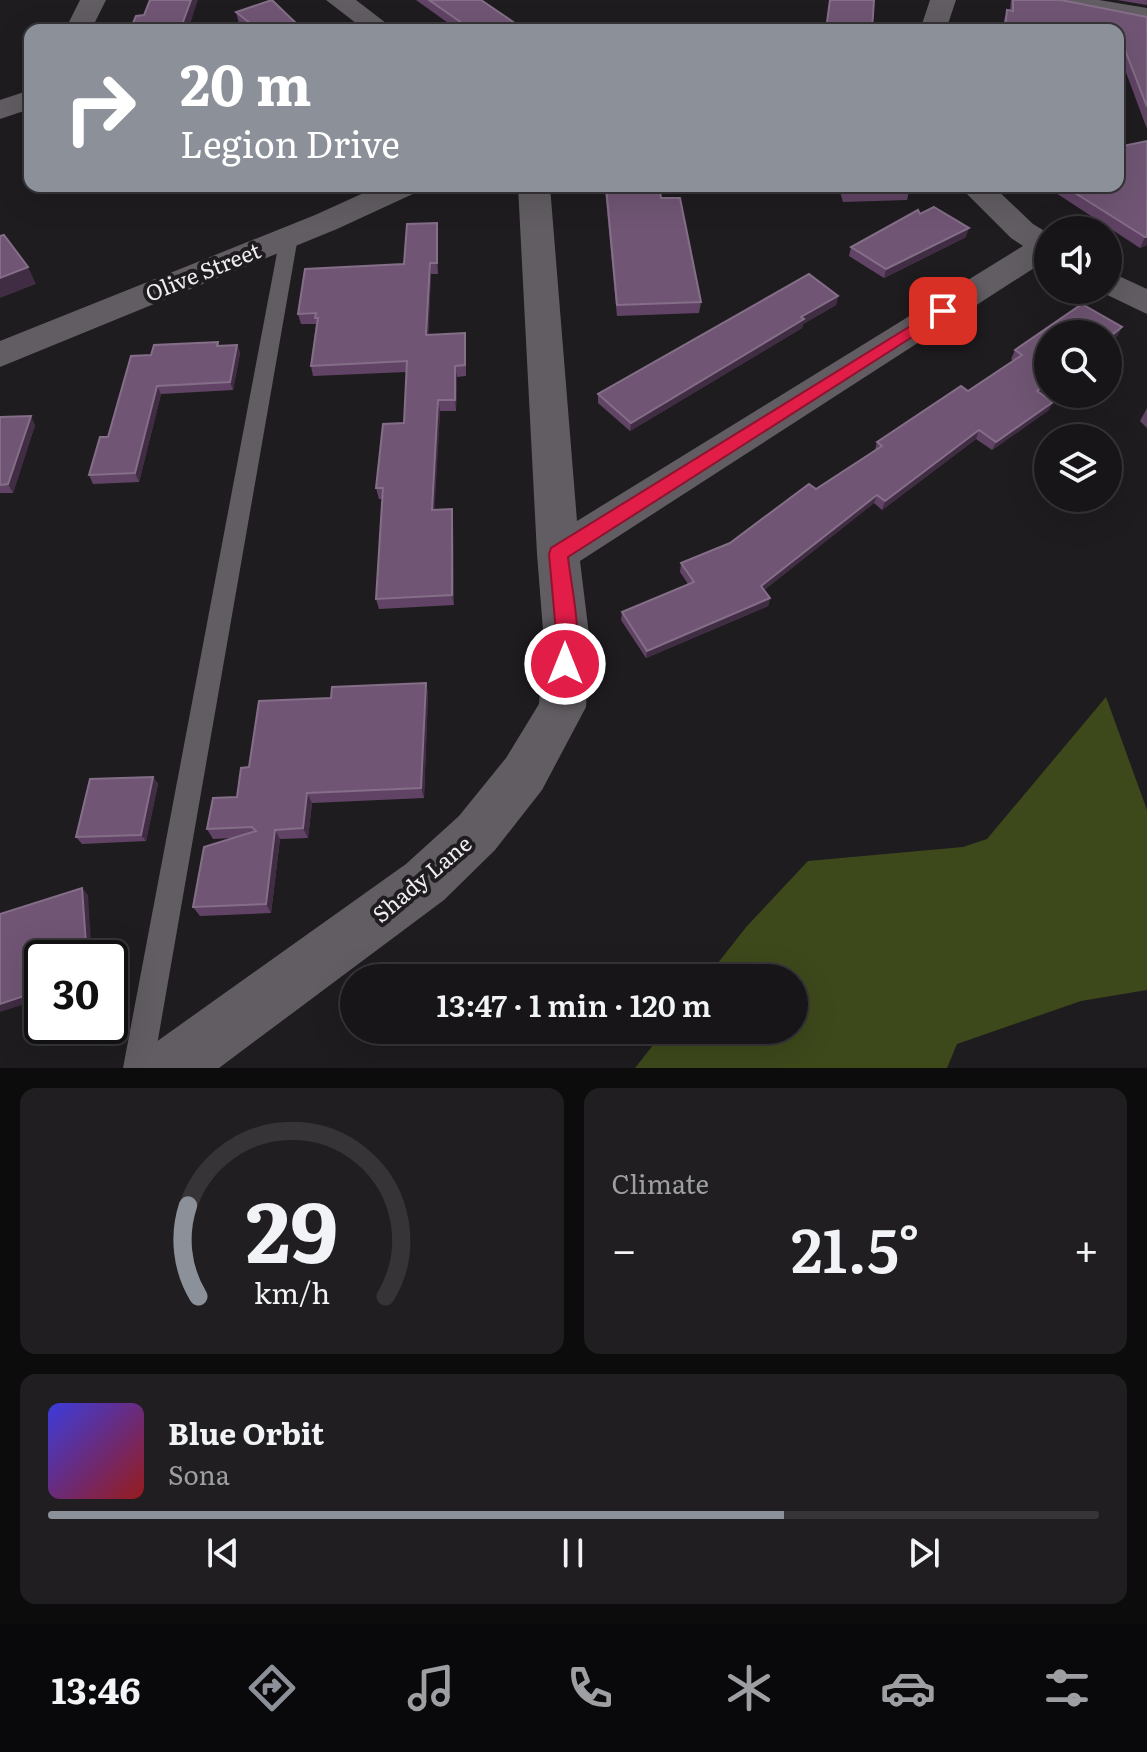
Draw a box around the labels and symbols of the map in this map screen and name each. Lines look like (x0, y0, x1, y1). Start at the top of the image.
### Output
street label: Olive Street (140, 232, 265, 309)
pin (909, 277, 977, 345)
position arrow (523, 622, 607, 706)
street label: Shady Lane (364, 826, 478, 929)
speed limit sign: 30 (24, 940, 128, 1044)

